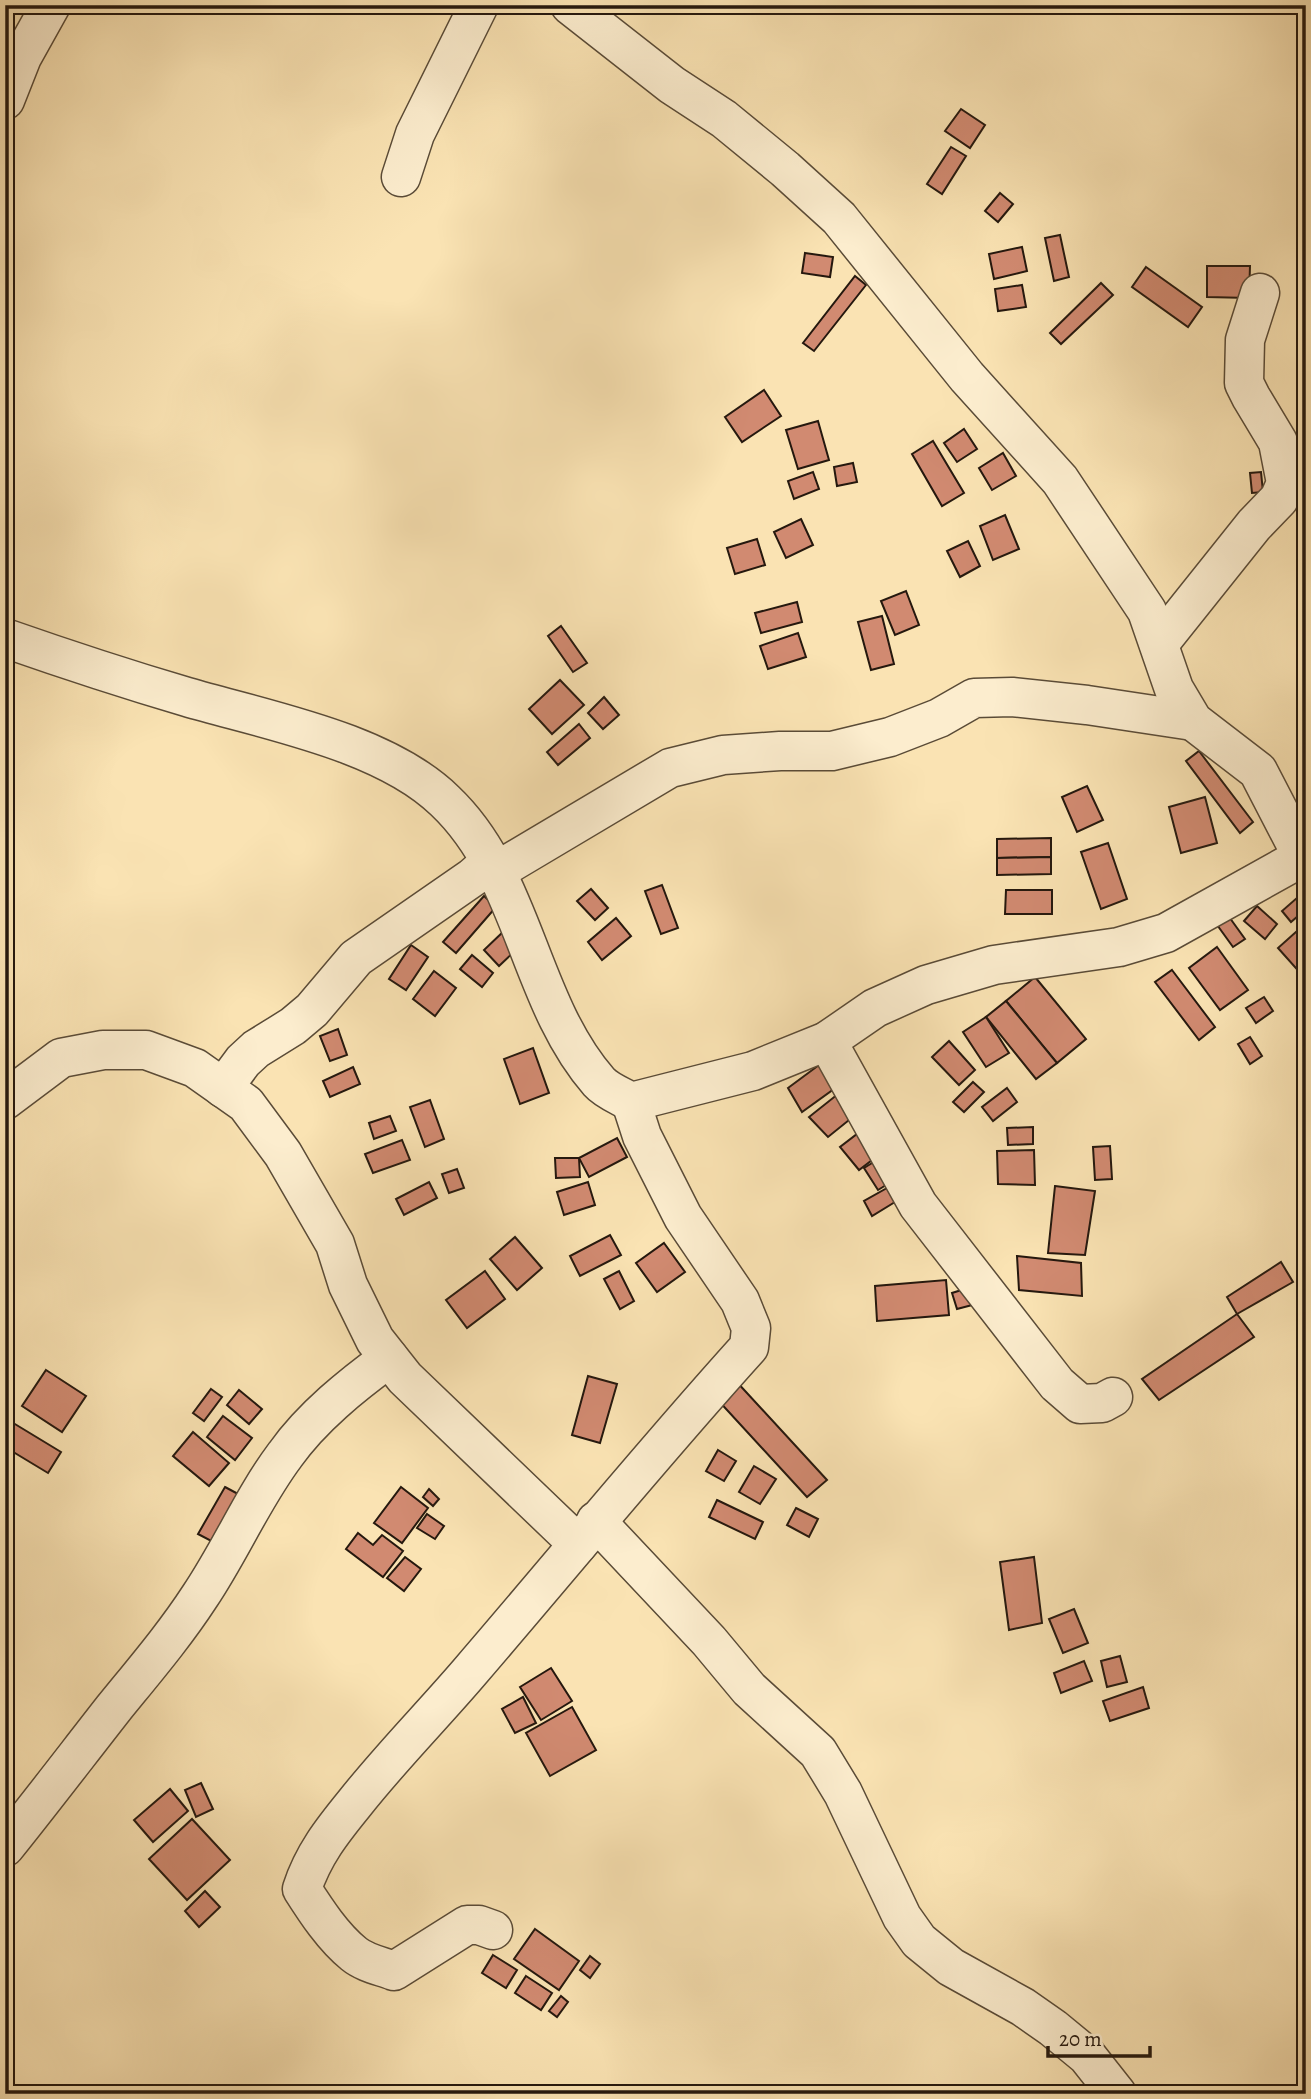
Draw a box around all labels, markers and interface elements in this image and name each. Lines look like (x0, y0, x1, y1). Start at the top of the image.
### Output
scale bar (1048, 2015, 1150, 2059)
text: 20 m (1059, 2025, 1102, 2053)

